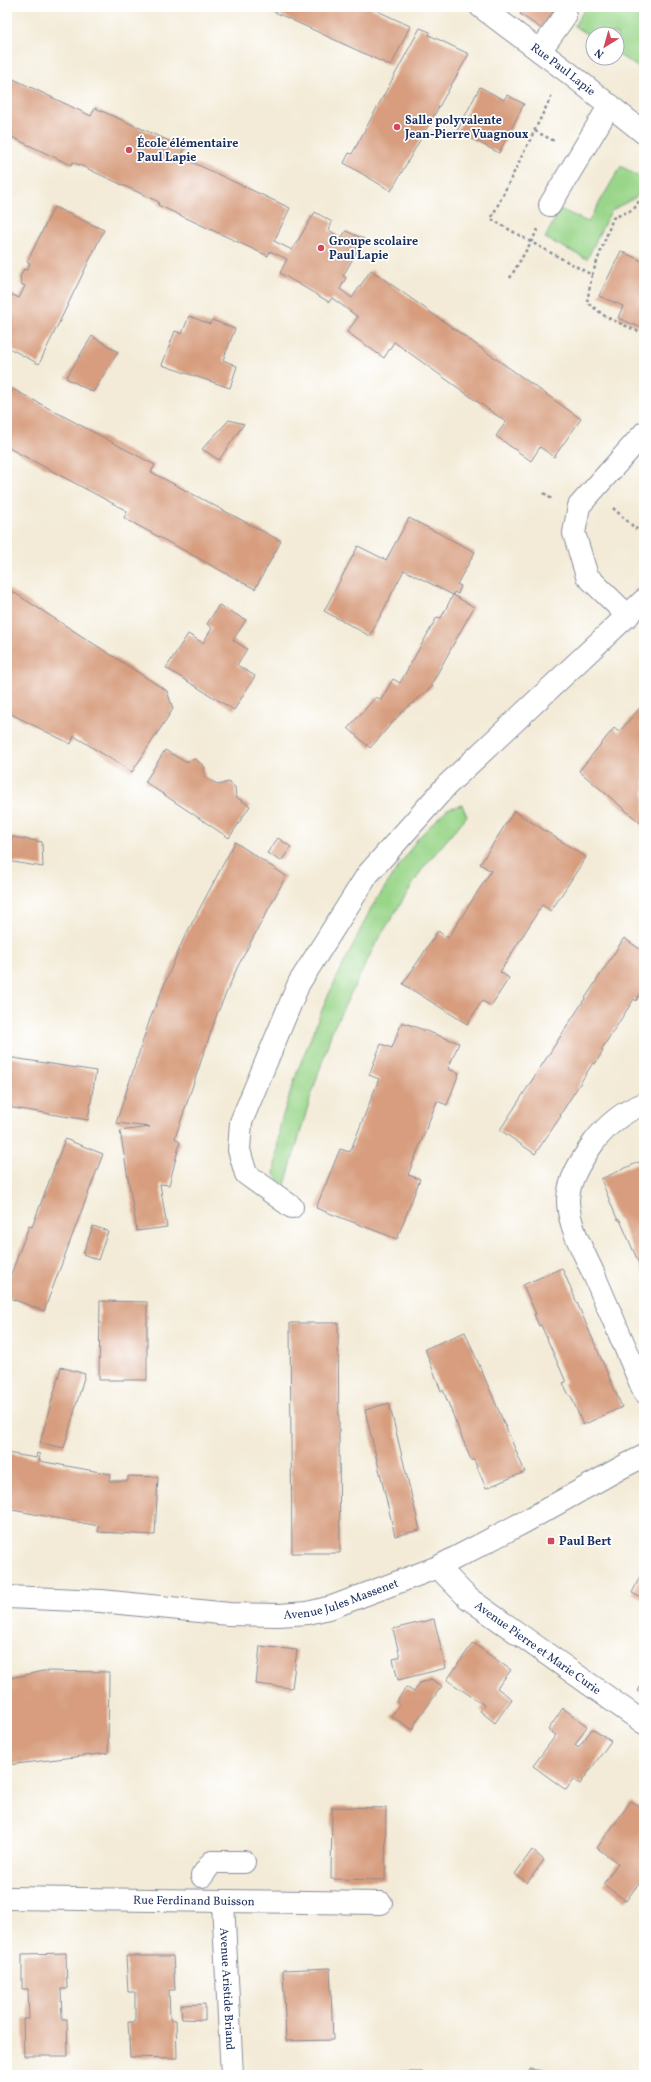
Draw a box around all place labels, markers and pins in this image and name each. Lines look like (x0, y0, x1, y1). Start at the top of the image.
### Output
place label: Salle polyvalente Jean-Pierre Vuagnoux (404, 113, 529, 143)
marker: Salle polyvalente Jean-Pierre Vuagnoux (392, 122, 402, 132)
place label: École élémentaire Paul Lapie (137, 135, 238, 166)
marker: École élémentaire Paul Lapie (124, 145, 134, 155)
place label: Groupe scolaire Paul Lapie (329, 234, 418, 264)
marker: Groupe scolaire Paul Lapie (316, 243, 326, 253)
place label: Paul Bert (559, 1534, 612, 1550)
marker: Paul Bert (546, 1536, 556, 1546)

